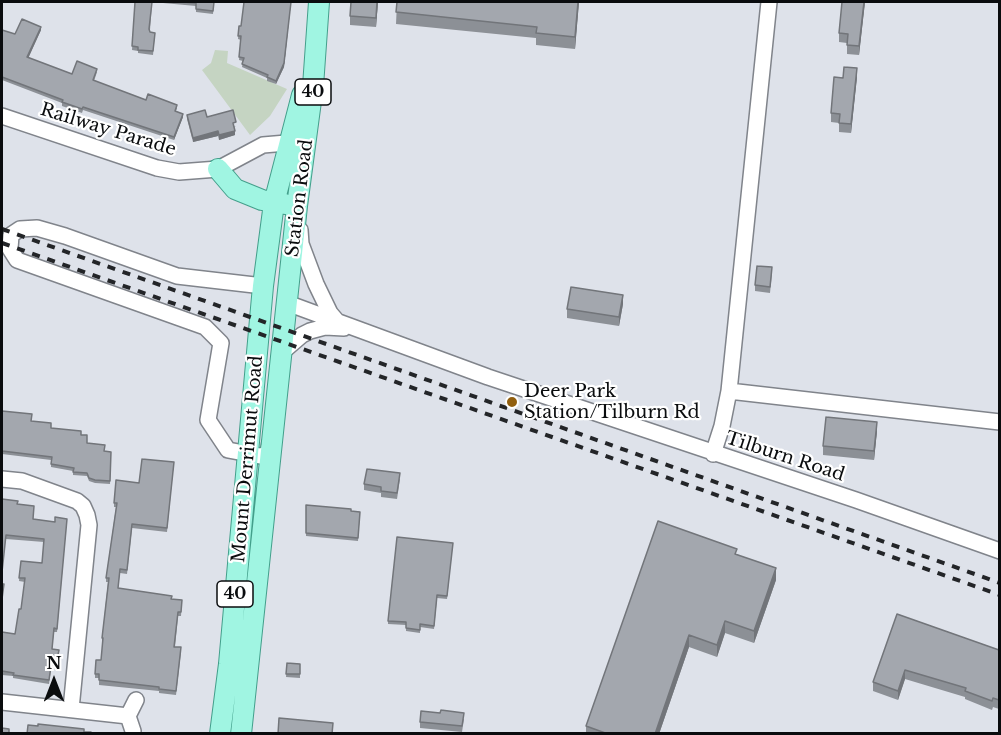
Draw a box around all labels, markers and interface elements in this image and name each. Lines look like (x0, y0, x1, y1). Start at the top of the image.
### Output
road number: 40 (295, 79, 331, 105)
street label: Railway Parade (38, 99, 178, 161)
street label: Station Road (282, 138, 318, 258)
street label: Mount Derrimut Road (228, 354, 268, 564)
place label: Deer Park Station/Tilburn Rd (524, 381, 700, 424)
marker: Deer Park Station/Tilburn Rd (505, 395, 519, 409)
street label: Tilburn Road (723, 428, 847, 486)
road number: 40 (217, 581, 253, 607)
north arrow (24, 651, 84, 711)
text: N (46, 653, 62, 673)

